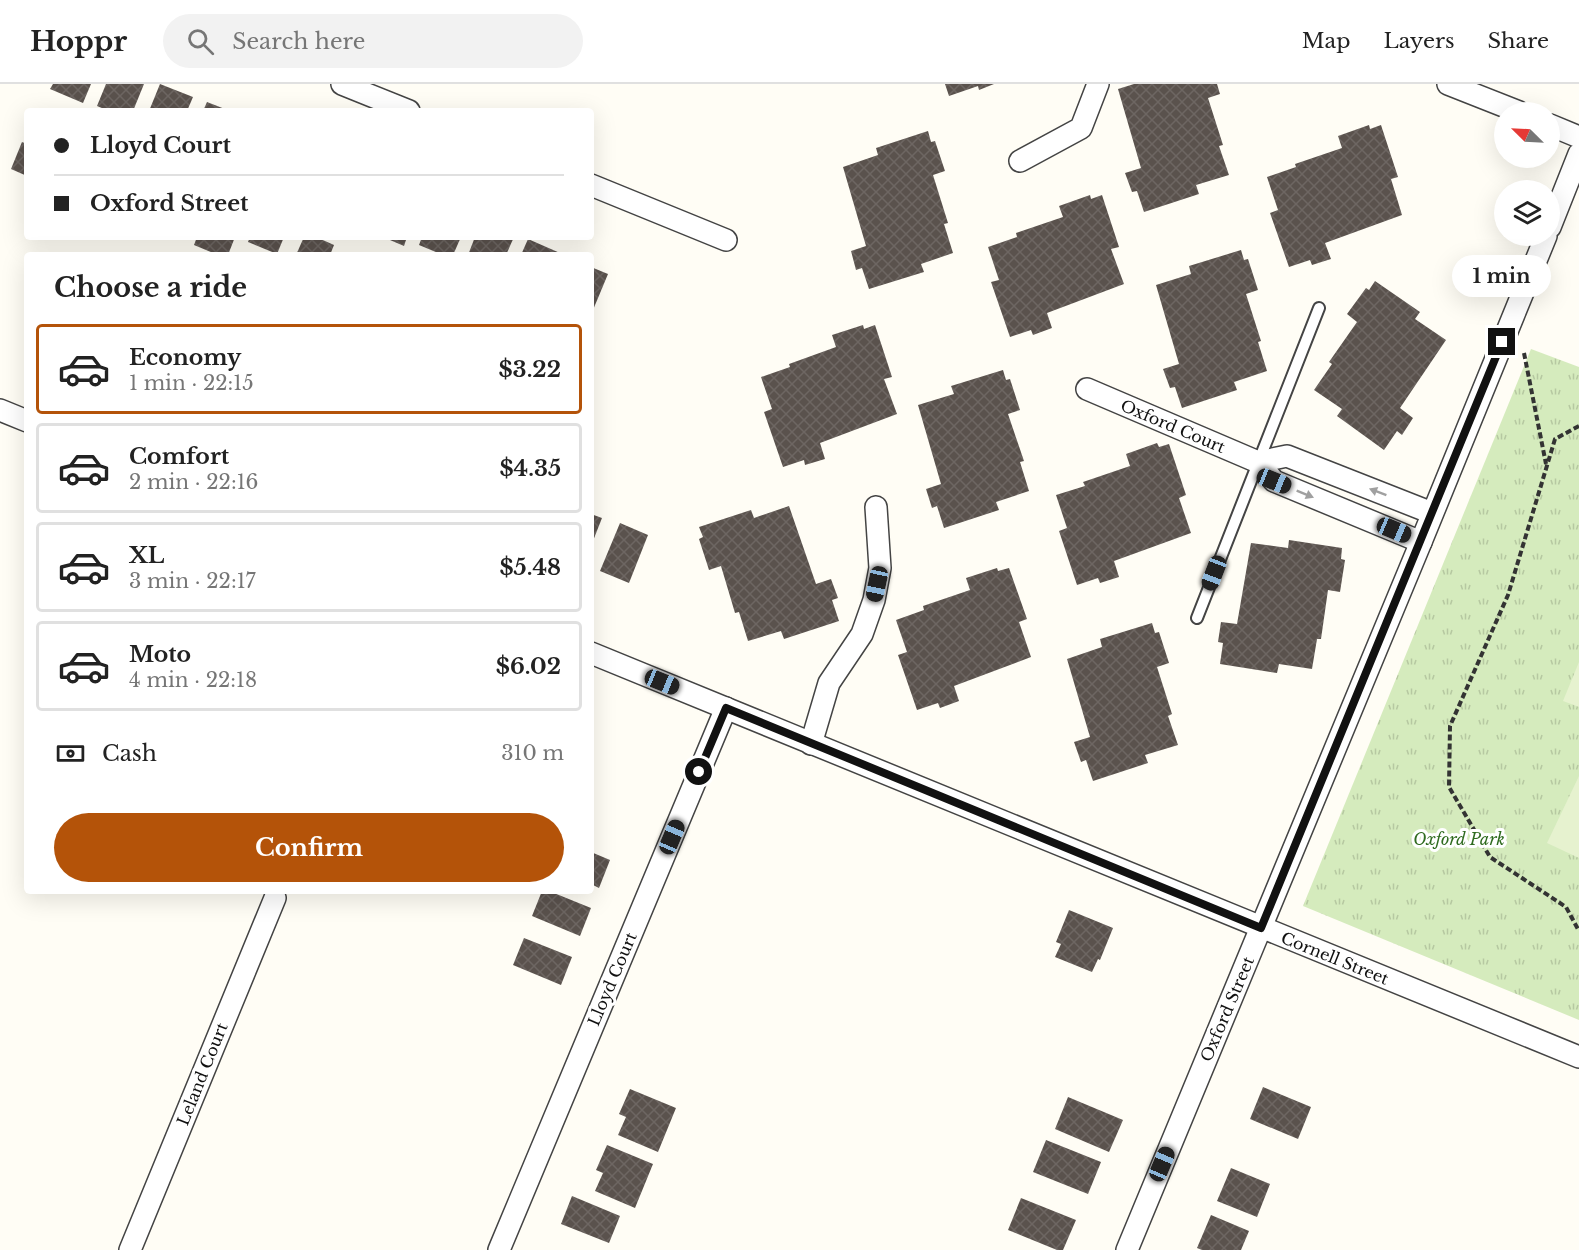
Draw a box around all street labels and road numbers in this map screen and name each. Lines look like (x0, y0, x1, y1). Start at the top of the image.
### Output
street label: Oxford Court (1118, 395, 1228, 457)
street label: Cornell Street (1278, 927, 1392, 989)
street label: Lloyd Court (583, 929, 641, 1029)
street label: Oxford Street (1196, 953, 1258, 1065)
street label: Leland Court (172, 1020, 232, 1128)

